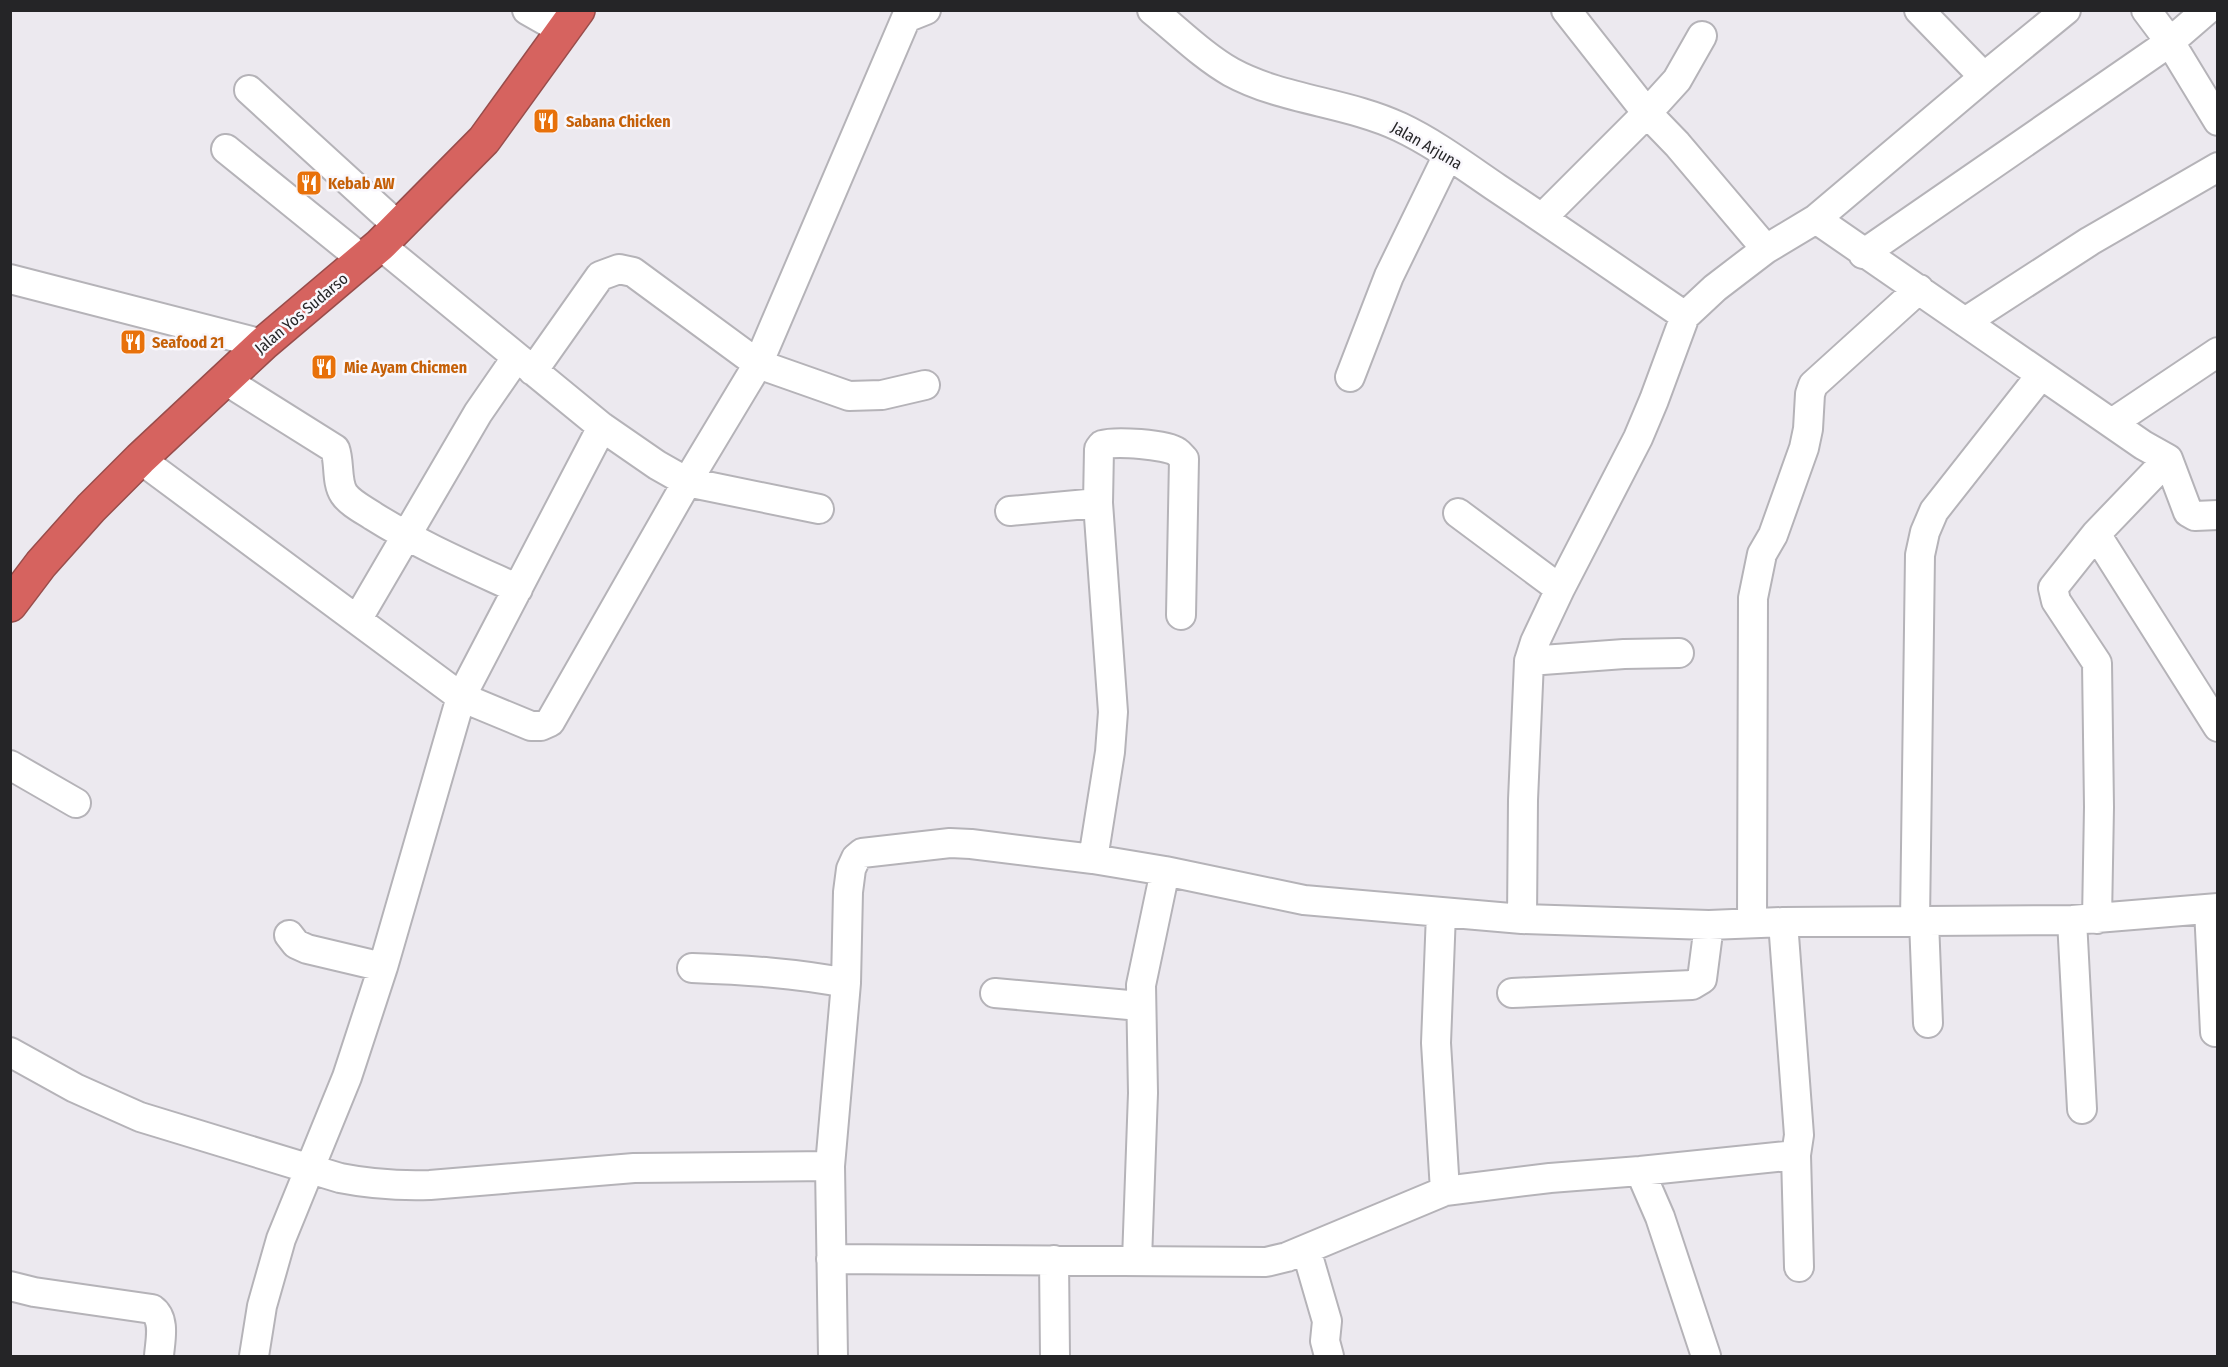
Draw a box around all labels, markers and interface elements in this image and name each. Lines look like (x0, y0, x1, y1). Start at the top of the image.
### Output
restaurant icon: Sabana Chicken (531, 106, 561, 136)
place label: Sabana Chicken (566, 112, 671, 131)
street label: Jalan Arjuna (1388, 118, 1466, 173)
restaurant icon: Kebab AW (294, 168, 324, 198)
place label: Kebab AW (328, 174, 395, 193)
street label: Jalan Yos Sudarso (251, 269, 352, 358)
restaurant icon: Seafood 21 (118, 327, 148, 357)
place label: Seafood 21 (152, 333, 224, 352)
restaurant icon: Mie Ayam Chicmen (309, 352, 339, 382)
place label: Mie Ayam Chicmen (344, 358, 467, 377)

